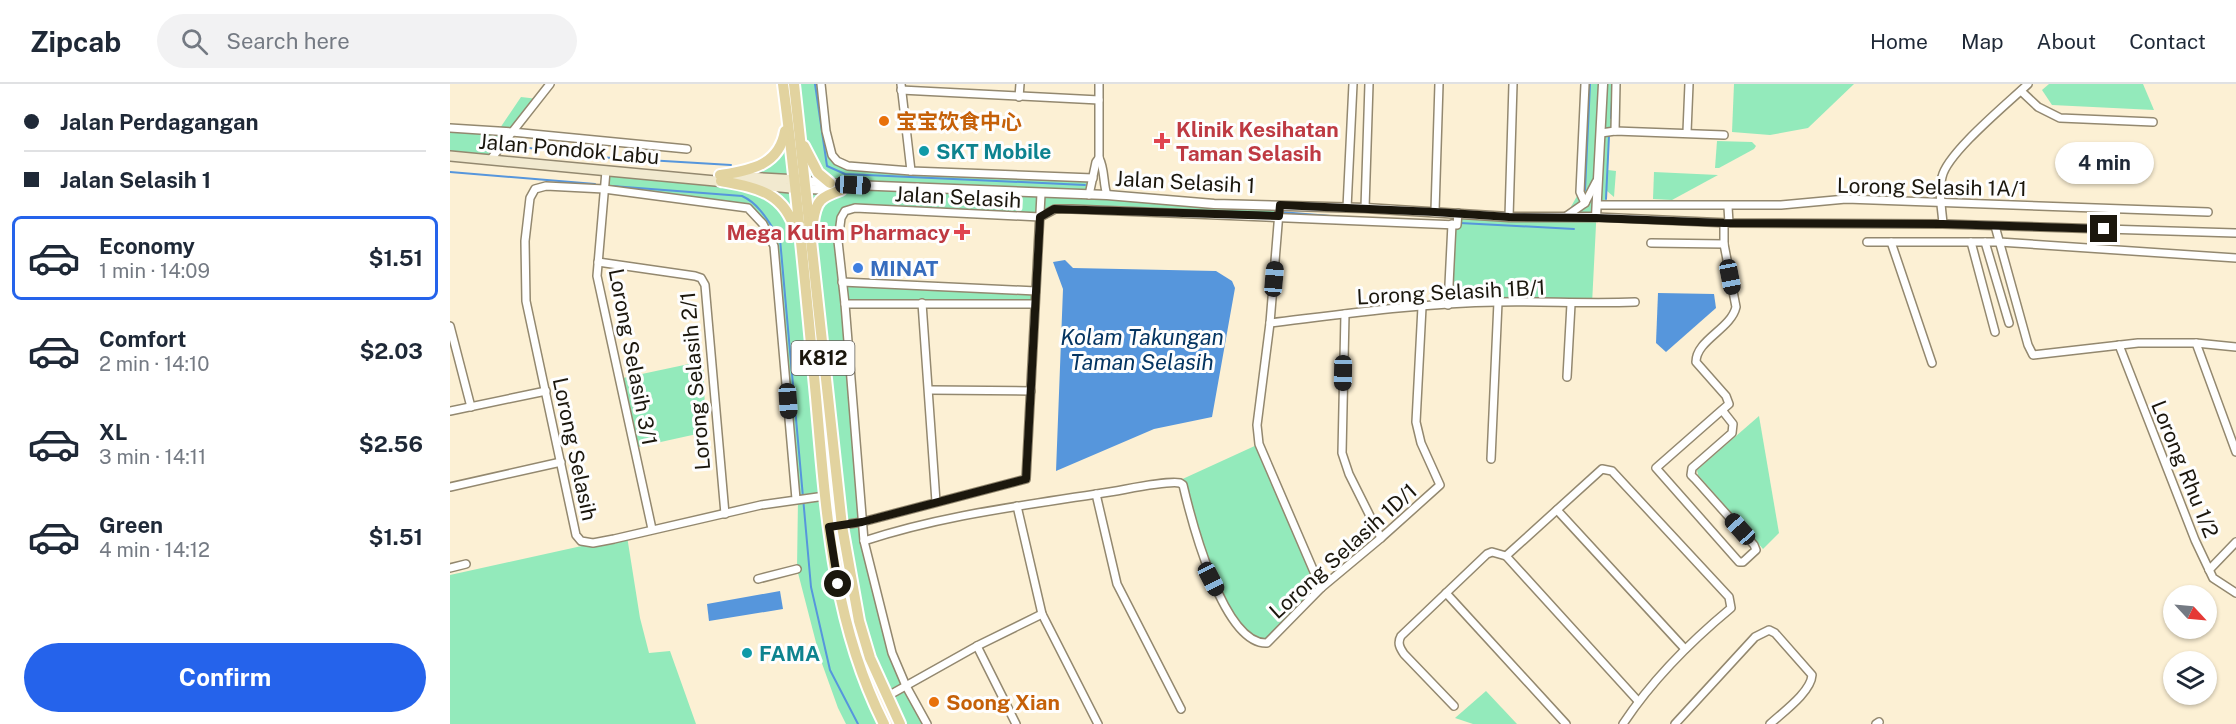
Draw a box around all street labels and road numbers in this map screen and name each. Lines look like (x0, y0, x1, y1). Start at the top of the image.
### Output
street label: Jalan Pondok Labu (478, 129, 660, 169)
street label: Jalan Selasih 1 (1114, 166, 1256, 198)
street label: Lorong Selasih 1A/1 (1837, 173, 2027, 201)
street label: Jalan Selasih (894, 181, 1022, 213)
street label: Lorong Selasih 3/1 (604, 266, 662, 448)
street label: Lorong Selasih 1B/1 (1356, 275, 1546, 309)
street label: Lorong Selasih 2/1 (675, 291, 715, 471)
road number: K812 (792, 341, 854, 375)
street label: Lorong Selasih (548, 375, 602, 523)
street label: Lorong Rhu 1/2 (2146, 397, 2224, 541)
street label: Lorong Selasih 1D/1 (1264, 478, 1422, 624)

